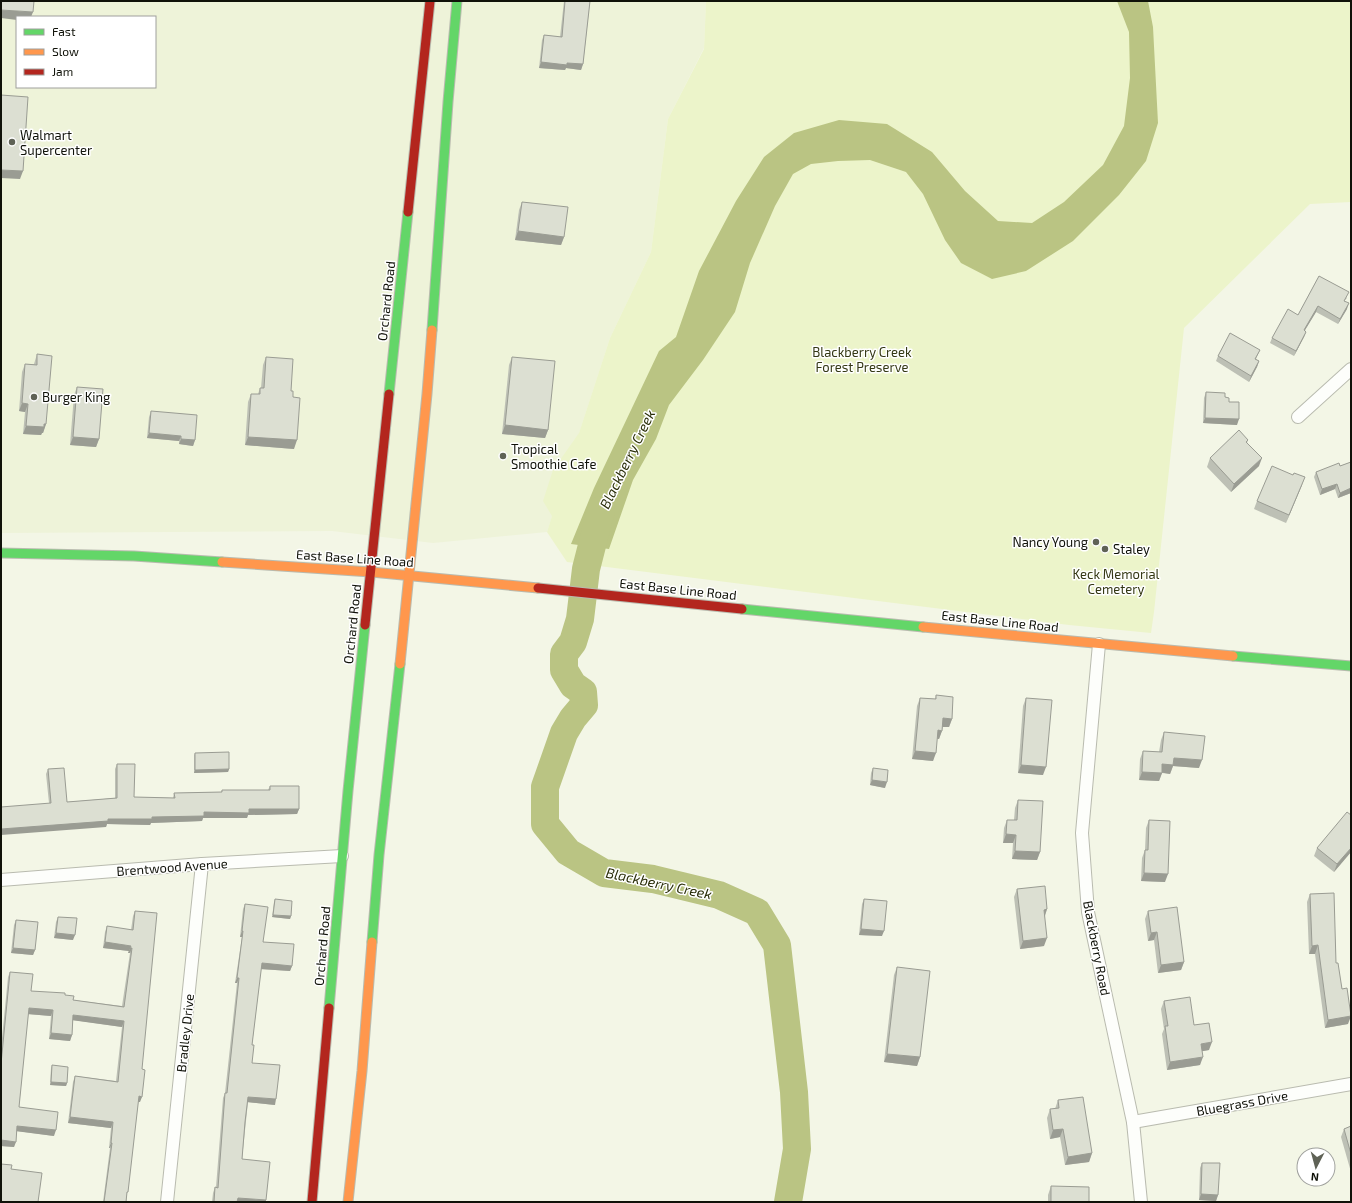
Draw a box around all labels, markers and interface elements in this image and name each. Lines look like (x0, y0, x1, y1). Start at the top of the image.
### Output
legend (16, 16, 156, 88)
text: Fast (52, 24, 76, 38)
text: Slow (52, 44, 79, 58)
text: Jam (52, 64, 73, 78)
place label: Walmart Supercenter (20, 127, 92, 158)
marker: Walmart Supercenter (7, 137, 17, 147)
street label: Orchard Road (374, 260, 398, 342)
park label: Blackberry Creek Forest Preserve (812, 344, 912, 375)
place label: Burger King (42, 389, 110, 405)
marker: Burger King (29, 392, 39, 402)
water label: Blackberry Creek (596, 407, 658, 511)
place label: Tropical Smoothie Cafe (511, 441, 596, 472)
marker: Tropical Smoothie Cafe (498, 451, 508, 461)
place label: Nancy Young (1013, 534, 1088, 550)
marker: Nancy Young (1091, 537, 1101, 547)
place label: Staley (1113, 541, 1150, 557)
marker: Staley (1100, 544, 1110, 554)
street label: East Base Line Road (296, 546, 414, 570)
park label: Keck Memorial Cemetery (1073, 566, 1160, 597)
street label: East Base Line Road (619, 575, 737, 603)
street label: Orchard Road (340, 583, 364, 665)
street label: East Base Line Road (941, 607, 1059, 635)
street label: Brentwood Avenue (116, 855, 228, 879)
water label: Blackberry Creek (604, 863, 714, 903)
street label: Blackberry Road (1080, 899, 1114, 997)
street label: Orchard Road (311, 905, 333, 987)
street label: Bradley Drive (173, 993, 197, 1073)
street label: Bluegrass Drive (1195, 1087, 1289, 1119)
north arrow (1296, 1147, 1336, 1187)
text: N (1310, 1171, 1320, 1184)

